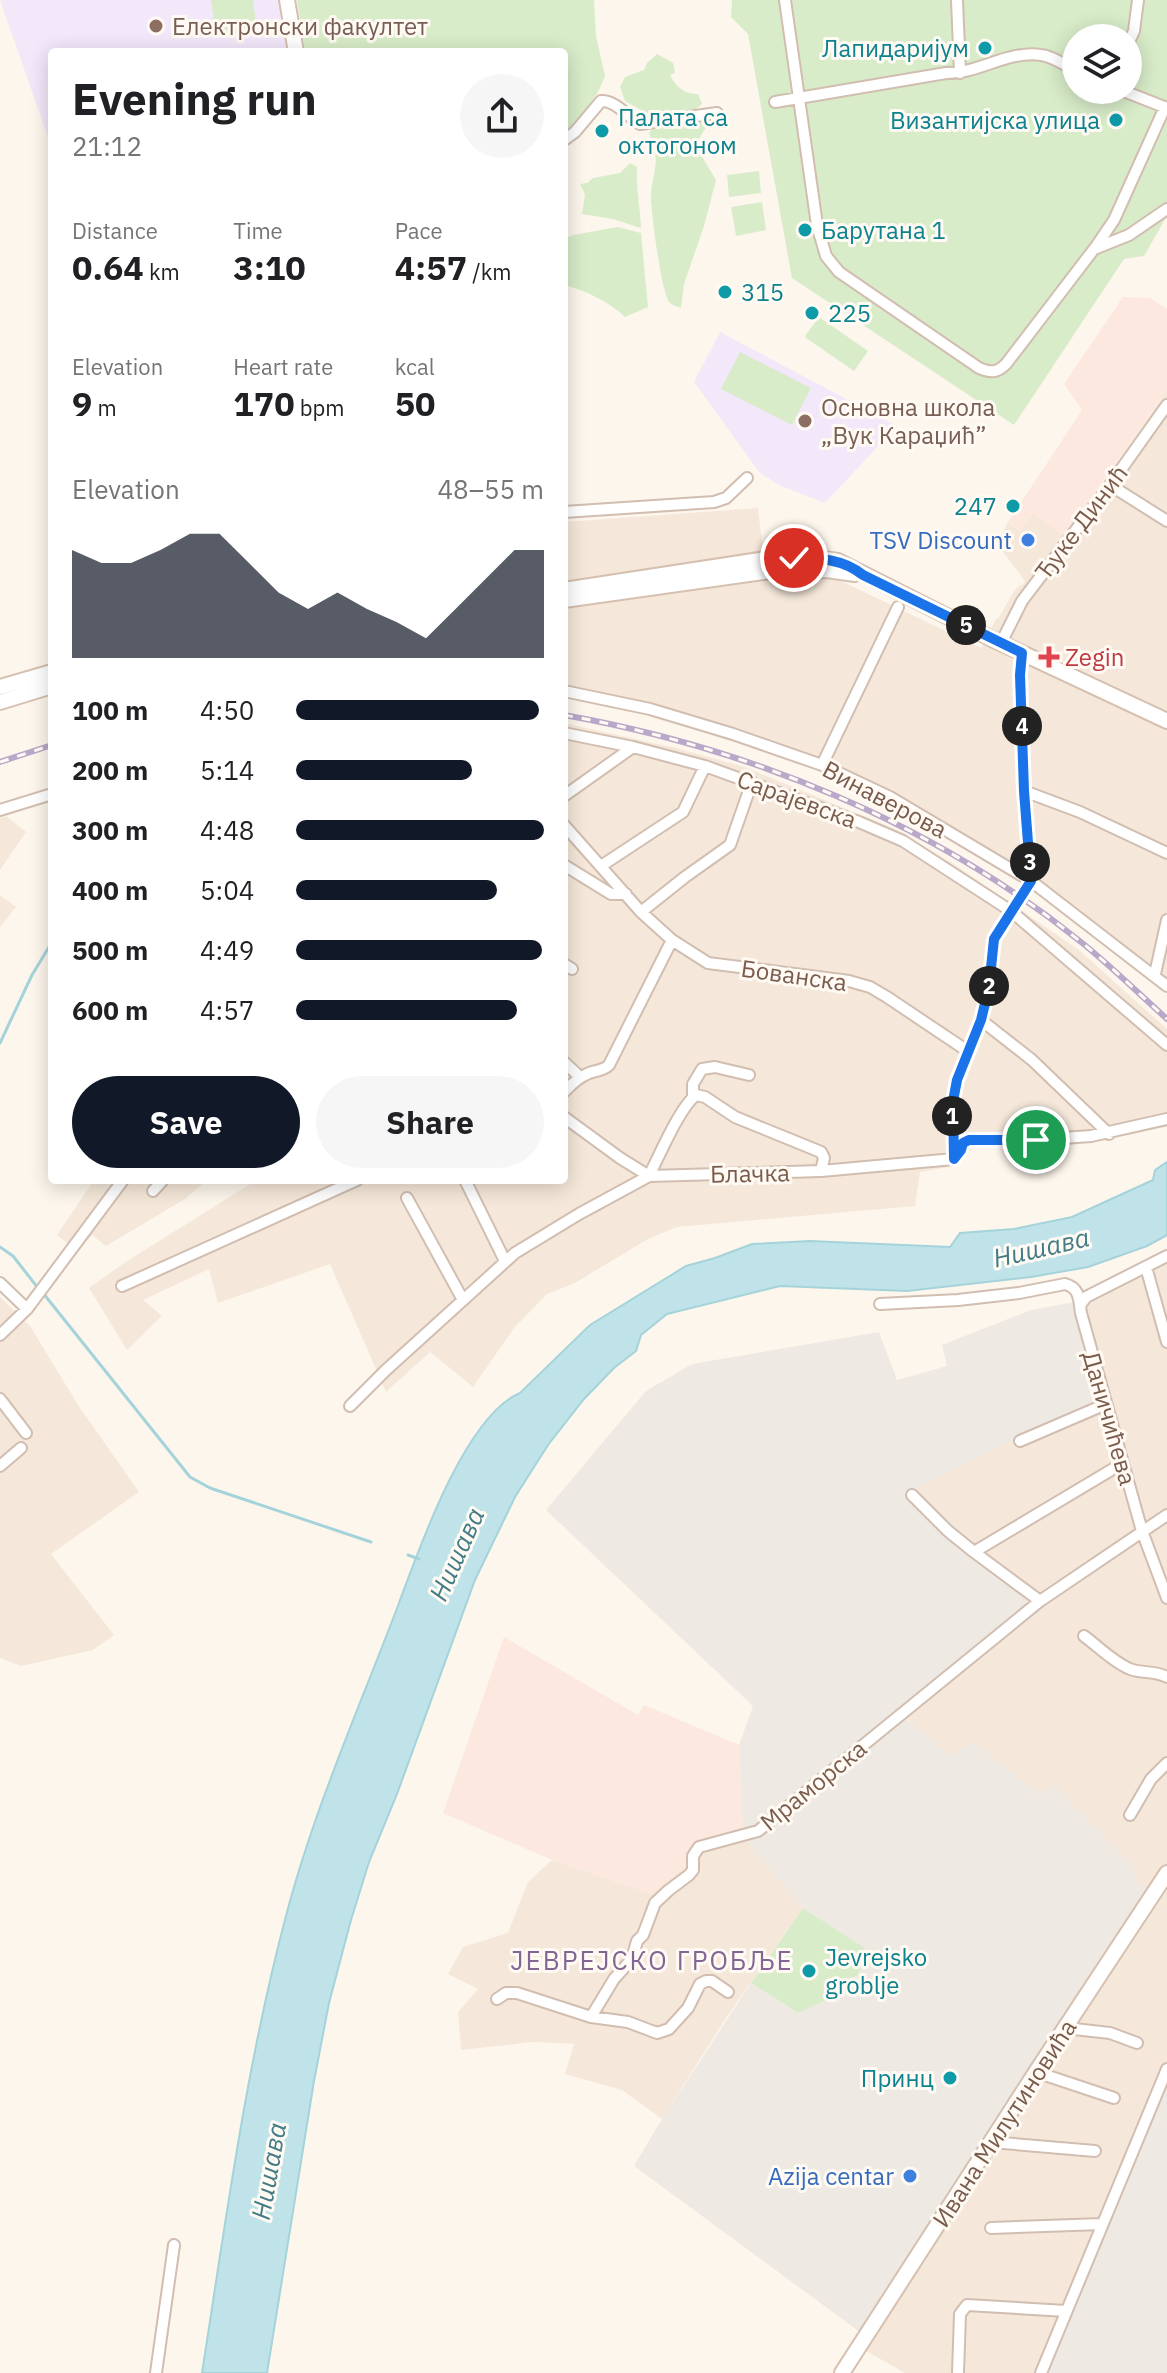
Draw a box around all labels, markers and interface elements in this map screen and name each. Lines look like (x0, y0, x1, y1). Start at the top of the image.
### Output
place label: Електронски факултет (172, 10, 428, 42)
marker: Електронски факултет (147, 17, 165, 35)
map controls (1062, 24, 1142, 104)
button: layers (1062, 24, 1142, 104)
place label: Лапидаријум (822, 32, 969, 64)
marker: Лапидаријум (976, 39, 994, 57)
text: Evening run (72, 70, 317, 127)
button: share (460, 74, 544, 158)
place label: Палата са октогоном (618, 101, 737, 161)
place label: Византијска улица (890, 104, 1100, 136)
marker: Византијска улица (1107, 111, 1125, 129)
marker: Палата са октогоном (593, 122, 611, 140)
text: 21:12 (72, 129, 142, 163)
place label: Барутана 1 (821, 214, 946, 246)
text: Distance (72, 216, 158, 245)
text: Time (233, 216, 283, 245)
text: Pace (395, 216, 443, 245)
marker: Барутана 1 (796, 221, 814, 239)
text: 0.64 (72, 245, 144, 289)
text: 3:10 (233, 245, 306, 289)
text: 4:57 (395, 245, 467, 289)
text: km (144, 257, 180, 286)
text: /km (467, 257, 512, 286)
place label: 315 (741, 276, 784, 308)
marker: 315 (716, 283, 734, 301)
place label: 225 (828, 297, 871, 329)
marker: 225 (803, 304, 821, 322)
text: Elevation (72, 352, 163, 381)
text: Heart rate (233, 352, 333, 381)
text: kcal (395, 352, 435, 381)
text: 9 (72, 381, 92, 425)
text: 170 (233, 381, 295, 425)
text: 50 (395, 381, 435, 425)
place label: Основна школа „Вук Караџић” (821, 391, 995, 451)
text: m (92, 393, 117, 422)
text: bpm (295, 393, 344, 422)
marker: Основна школа „Вук Караџић” (796, 412, 814, 430)
street label: Ђуке Динић (1027, 458, 1135, 586)
text: Elevation (72, 472, 180, 506)
text: 48–55 m (437, 472, 544, 506)
place label: 247 (954, 490, 997, 522)
marker: 247 (1004, 497, 1022, 515)
pin (760, 524, 828, 592)
place label: TSV Discount (869, 524, 1012, 556)
marker: TSV Discount (1019, 531, 1037, 549)
icon: check (772, 536, 816, 580)
pin: 5 (946, 605, 986, 645)
text: 5 (959, 610, 973, 639)
place label: Zegin (1065, 641, 1124, 673)
marker: Zegin (1040, 648, 1058, 666)
text: 100 m (72, 693, 148, 727)
text: 4:50 (200, 693, 254, 727)
pin: 4 (1002, 706, 1042, 746)
text: 4 (1015, 711, 1029, 740)
text: 200 m (72, 753, 148, 787)
text: 5:14 (200, 753, 254, 787)
street label: Винаверова (817, 753, 953, 845)
street label: Сарајевска (733, 763, 861, 835)
text: 300 m (72, 813, 148, 847)
text: 4:48 (200, 813, 254, 847)
pin: 3 (1010, 842, 1050, 882)
text: 3 (1023, 847, 1037, 876)
text: 400 m (72, 873, 148, 907)
text: 5:04 (200, 873, 254, 907)
text: 500 m (72, 933, 148, 967)
text: 4:49 (200, 933, 254, 967)
street label: Бованска (739, 952, 849, 998)
pin: 2 (969, 966, 1009, 1006)
text: 2 (982, 971, 996, 1000)
text: 600 m (72, 993, 148, 1027)
text: 4:57 (200, 993, 254, 1027)
button: Save (72, 1076, 300, 1168)
button: Share (316, 1076, 544, 1168)
pin: 1 (932, 1096, 972, 1136)
text: 1 (945, 1101, 959, 1130)
pin (1002, 1106, 1070, 1174)
icon: arrive (1014, 1118, 1058, 1162)
street label: Блачка (710, 1156, 790, 1190)
water label: Нишава (989, 1219, 1093, 1275)
street label: Даничићева (1076, 1347, 1144, 1489)
water label: Нишава (421, 1502, 491, 1606)
street label: Мраморска (753, 1732, 873, 1838)
place label: Jevrejsko groblje (825, 1941, 927, 2001)
district label: ЈЕВРЕЈСКО ГРОБЉЕ (510, 1943, 794, 1977)
marker: Jevrejsko groblje (800, 1962, 818, 1980)
street label: Ивана Милутиновића (925, 2013, 1083, 2233)
place label: Принц (861, 2062, 934, 2094)
marker: Принц (941, 2069, 959, 2087)
water label: Нишава (243, 2120, 293, 2222)
place label: Azija centar (768, 2160, 894, 2192)
marker: Azija centar (901, 2167, 919, 2185)

